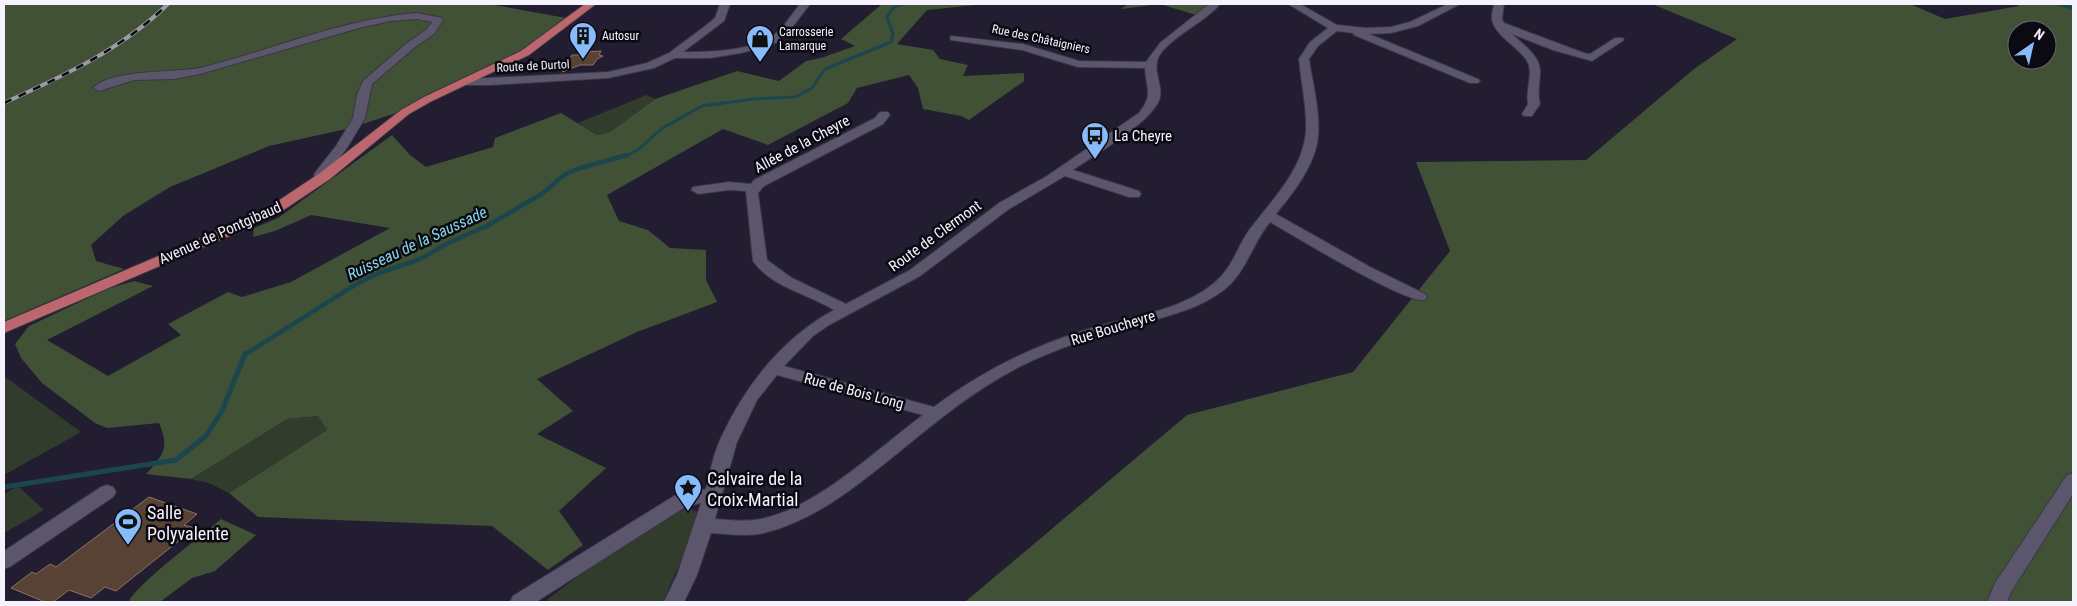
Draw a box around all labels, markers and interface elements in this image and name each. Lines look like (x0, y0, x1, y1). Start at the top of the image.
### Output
north arrow (2007, 20, 2057, 70)
building icon: Autosur (568, 21, 598, 60)
street label: Rue des Châtaigniers (991, 22, 1091, 56)
shop icon: Carrosserie Lamarque (745, 24, 775, 63)
place label: Carrosserie Lamarque (779, 25, 834, 53)
text: N (2031, 25, 2047, 43)
place label: Autosur (602, 29, 639, 43)
street label: Route de Durtol (496, 57, 570, 75)
street label: Allée de la Cheyre (751, 111, 853, 177)
bus stop icon: La Cheyre (1080, 121, 1110, 160)
place label: La Cheyre (1114, 127, 1172, 145)
street label: Route de Clermont (885, 196, 985, 276)
street label: Avenue de Pontgibaud (156, 198, 284, 268)
water label: Ruisseau de la Saussade (344, 202, 490, 284)
street label: Rue Boucheyre (1069, 307, 1157, 349)
street label: Rue de Bois Long (802, 369, 906, 413)
place label: Calvaire de la Croix-Martial (707, 468, 802, 510)
place icon: Calvaire de la Croix-Martial (673, 473, 703, 512)
place label: Salle Polyvalente (147, 502, 229, 544)
sports icon: Salle Polyvalente (113, 507, 143, 546)

